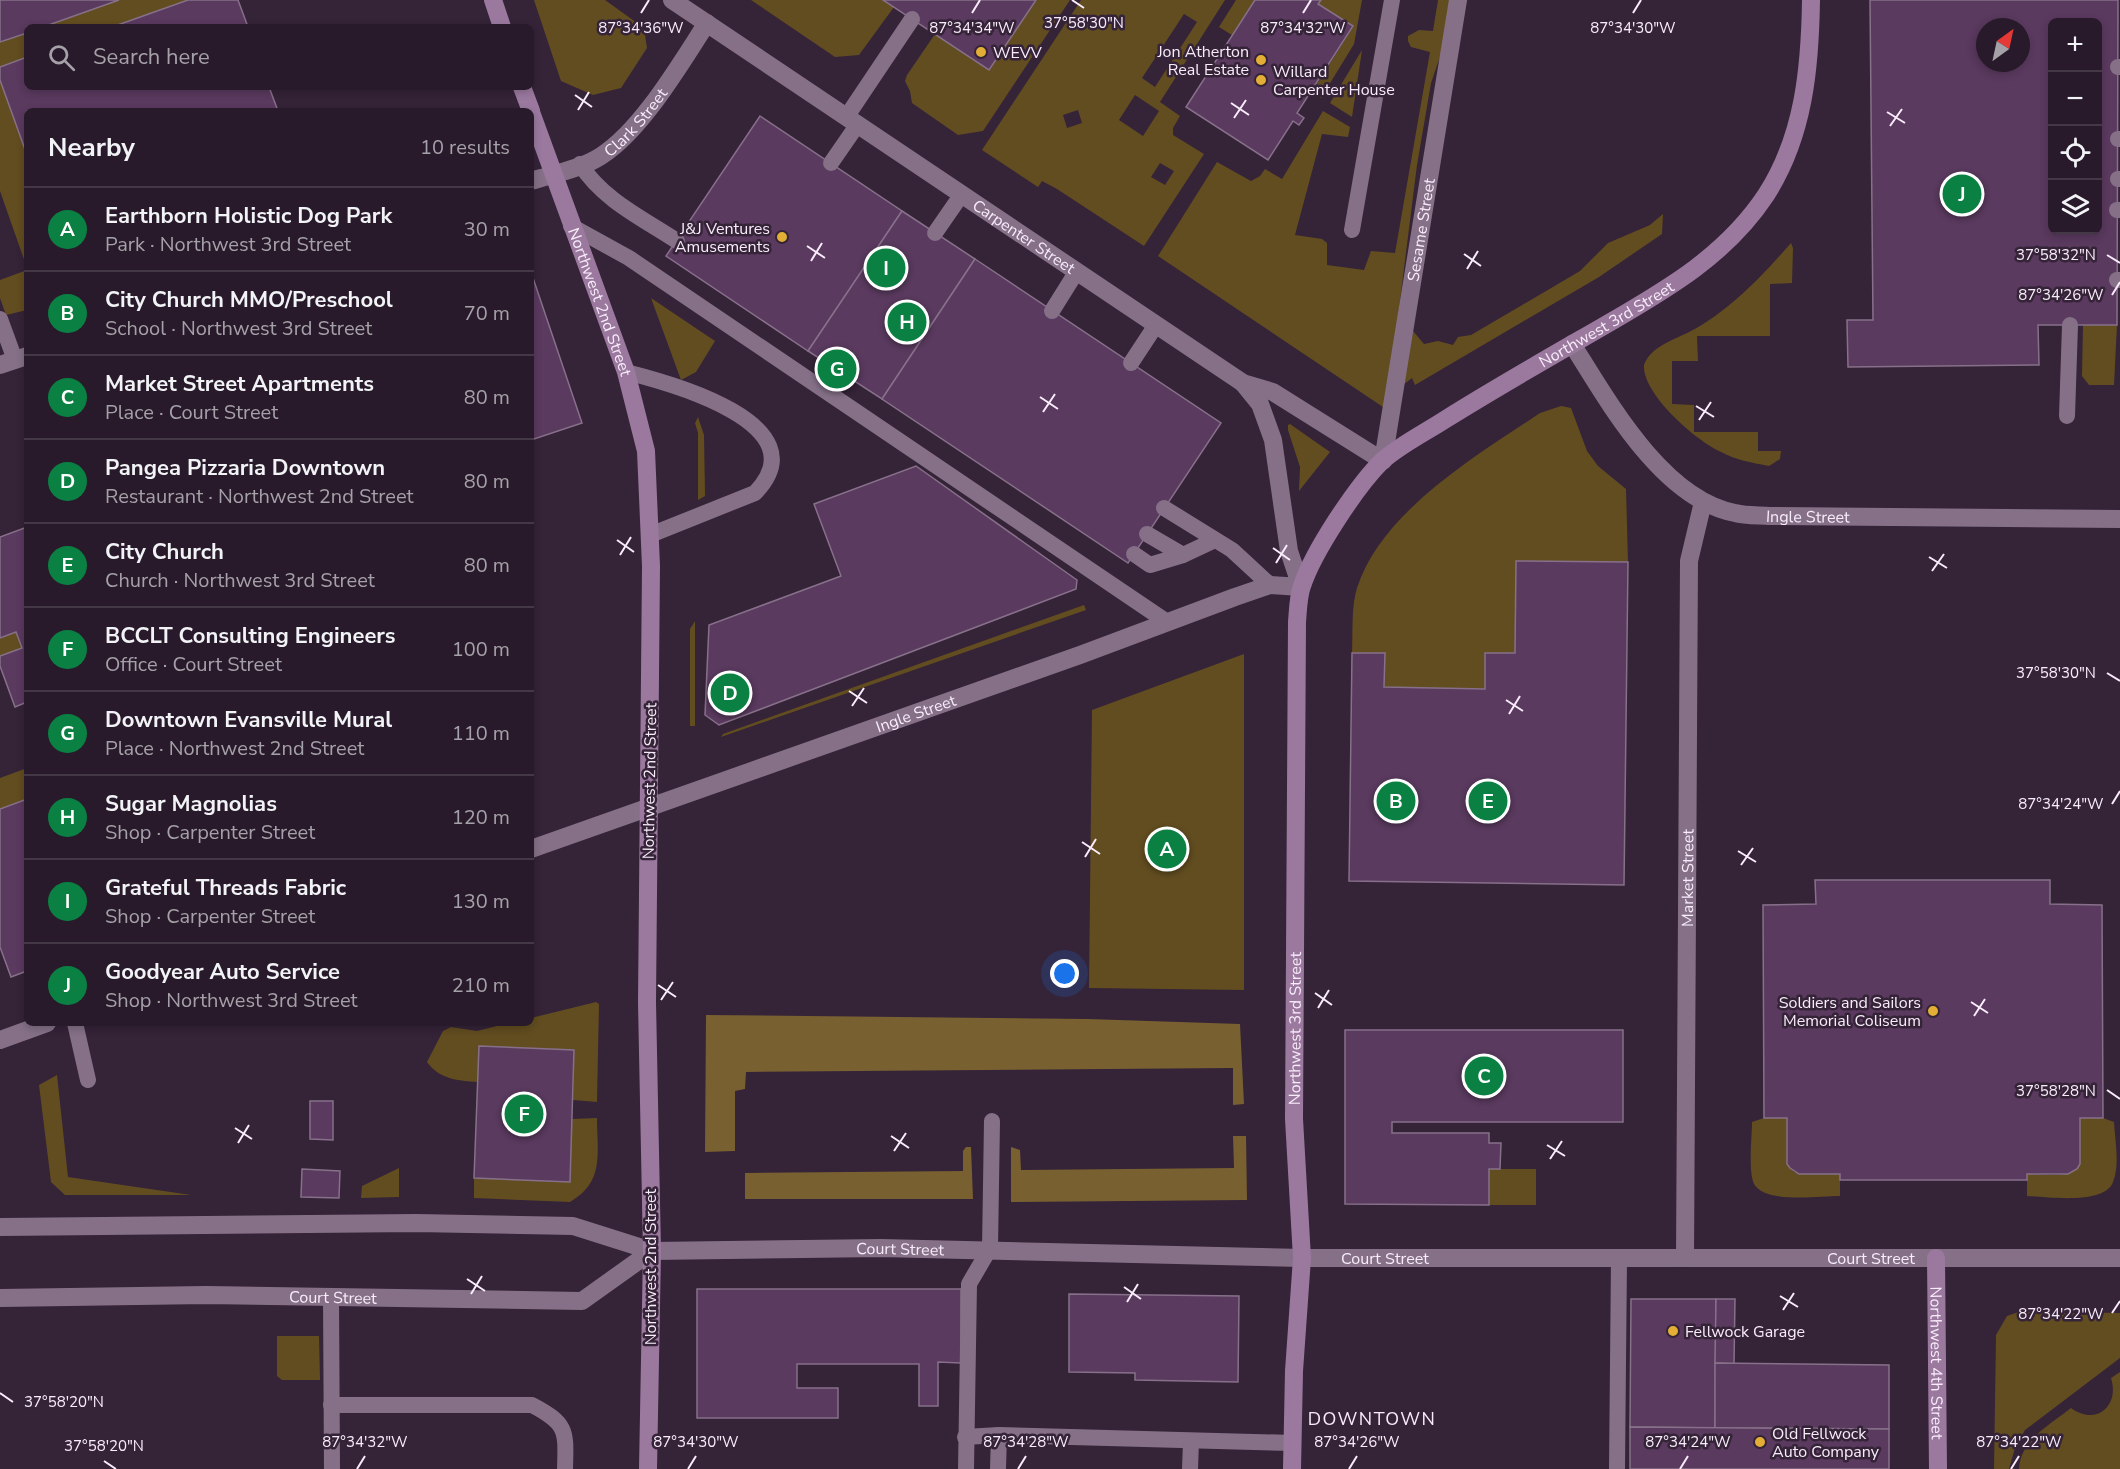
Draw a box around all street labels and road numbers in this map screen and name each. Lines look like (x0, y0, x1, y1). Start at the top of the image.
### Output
street label: Clark Street (600, 84, 673, 162)
street label: Sesame Street (1402, 176, 1441, 283)
street label: Carpenter Street (968, 195, 1080, 280)
street label: Northwest 2nd Street (562, 225, 637, 379)
street label: Northwest 3rd Street (1535, 276, 1679, 373)
street label: Ingle Street (1765, 506, 1850, 529)
street label: Ingle Street (873, 690, 959, 738)
street label: Northwest 2nd Street (638, 702, 662, 859)
street label: Market Street (1677, 829, 1699, 927)
street label: Northwest 3rd Street (1284, 952, 1307, 1105)
street label: Northwest 2nd Street (640, 1188, 662, 1345)
street label: Court Street (856, 1238, 945, 1262)
street label: Court Street (1341, 1248, 1429, 1270)
street label: Court Street (1827, 1248, 1915, 1270)
street label: Court Street (289, 1286, 377, 1310)
street label: Northwest 4th Street (1924, 1286, 1948, 1440)

